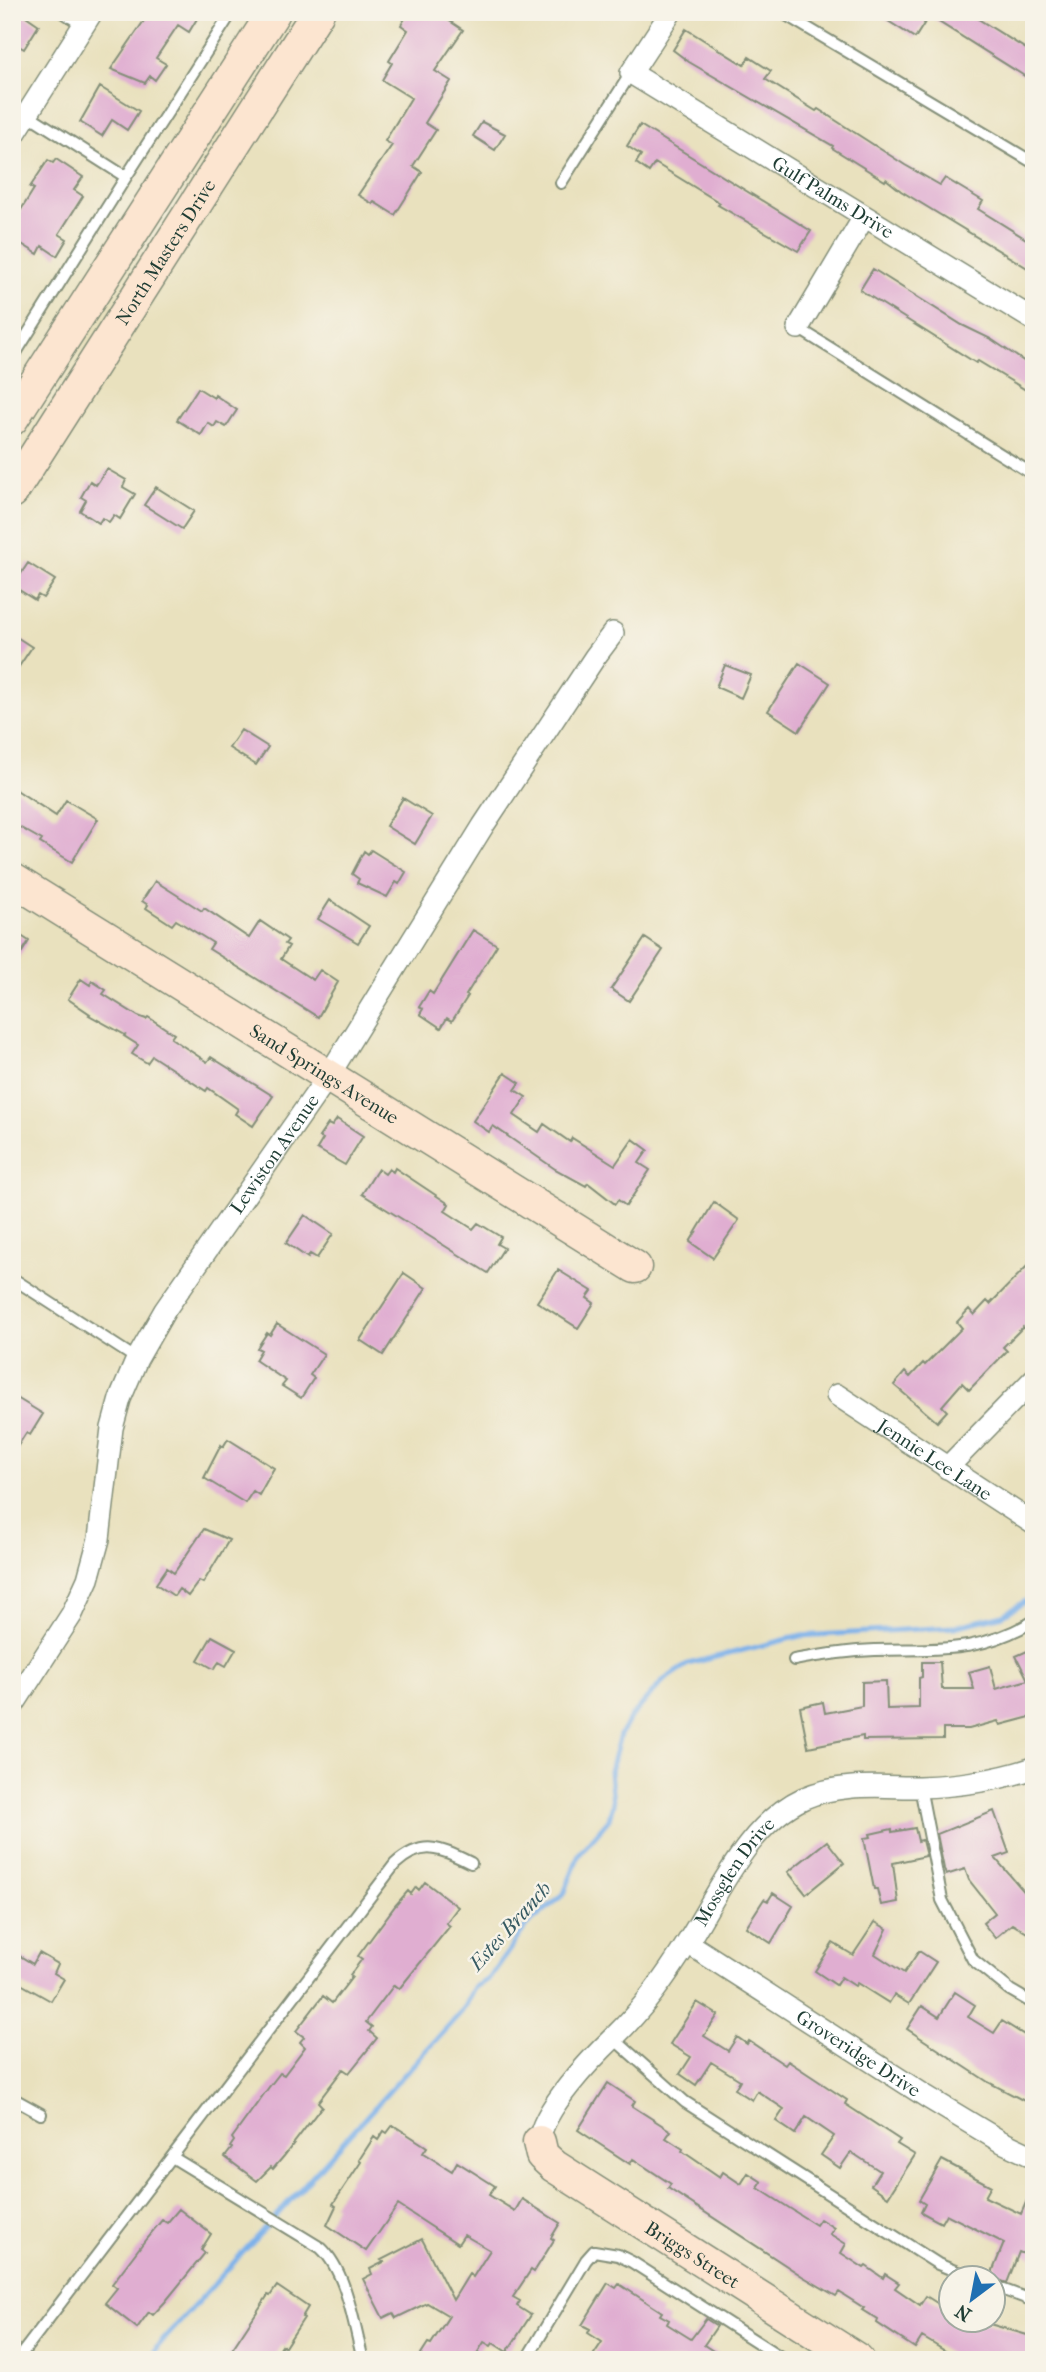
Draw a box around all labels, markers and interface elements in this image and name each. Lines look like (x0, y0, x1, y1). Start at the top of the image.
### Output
street label: Gulf Palms Drive (768, 152, 897, 243)
street label: North Masters Drive (112, 175, 221, 329)
street label: Sand Springs Avenue (245, 1020, 402, 1129)
street label: Lewiston Avenue (226, 1090, 324, 1218)
street label: Jennie Lee Lane (871, 1413, 996, 1505)
street label: Mossglen Drive (690, 1813, 779, 1930)
water label: Estes Branch (463, 1877, 556, 1977)
street label: Groveridge Drive (792, 2006, 924, 2102)
street label: Briggs Street (641, 2217, 743, 2294)
north arrow (937, 2264, 1007, 2334)
text: N (951, 2299, 975, 2326)

